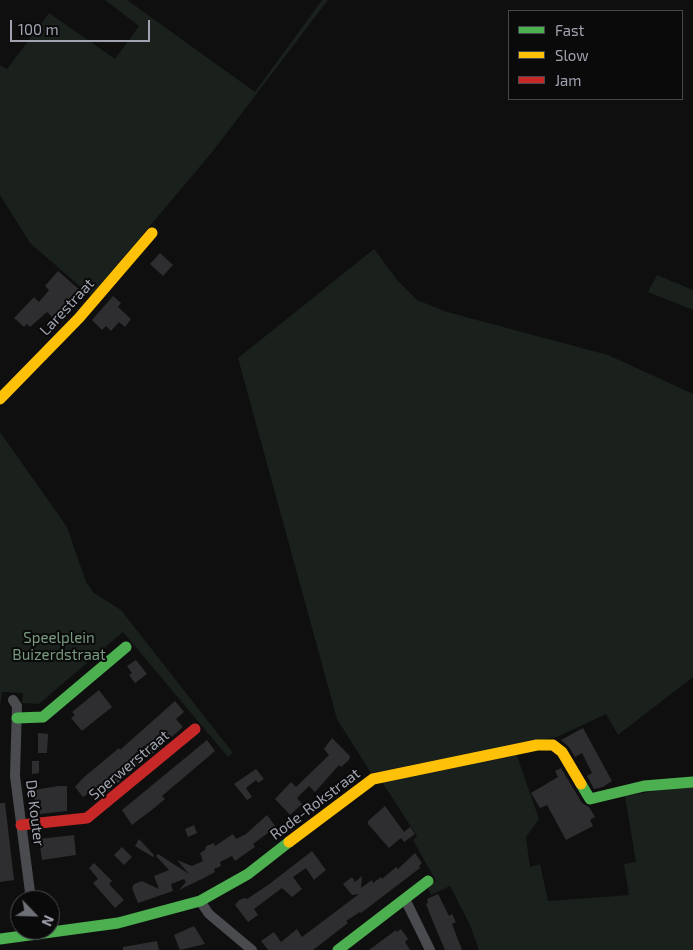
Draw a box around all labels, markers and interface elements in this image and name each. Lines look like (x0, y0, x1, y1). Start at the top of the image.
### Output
scale bar (12, 10, 152, 42)
legend (508, 10, 683, 100)
text: 100 m (18, 20, 59, 38)
text: Fast (555, 21, 584, 39)
text: Slow (555, 46, 589, 64)
text: Jam (555, 71, 581, 89)
street label: Larestraat (36, 275, 98, 339)
park label: Speelplein Buizerdstraat (12, 629, 106, 664)
street label: Sperwerstraat (85, 726, 173, 804)
street label: Rode-Rokstraat (266, 764, 364, 844)
street label: De Kouter (22, 779, 48, 847)
north arrow (10, 890, 60, 940)
text: N (38, 913, 58, 929)

